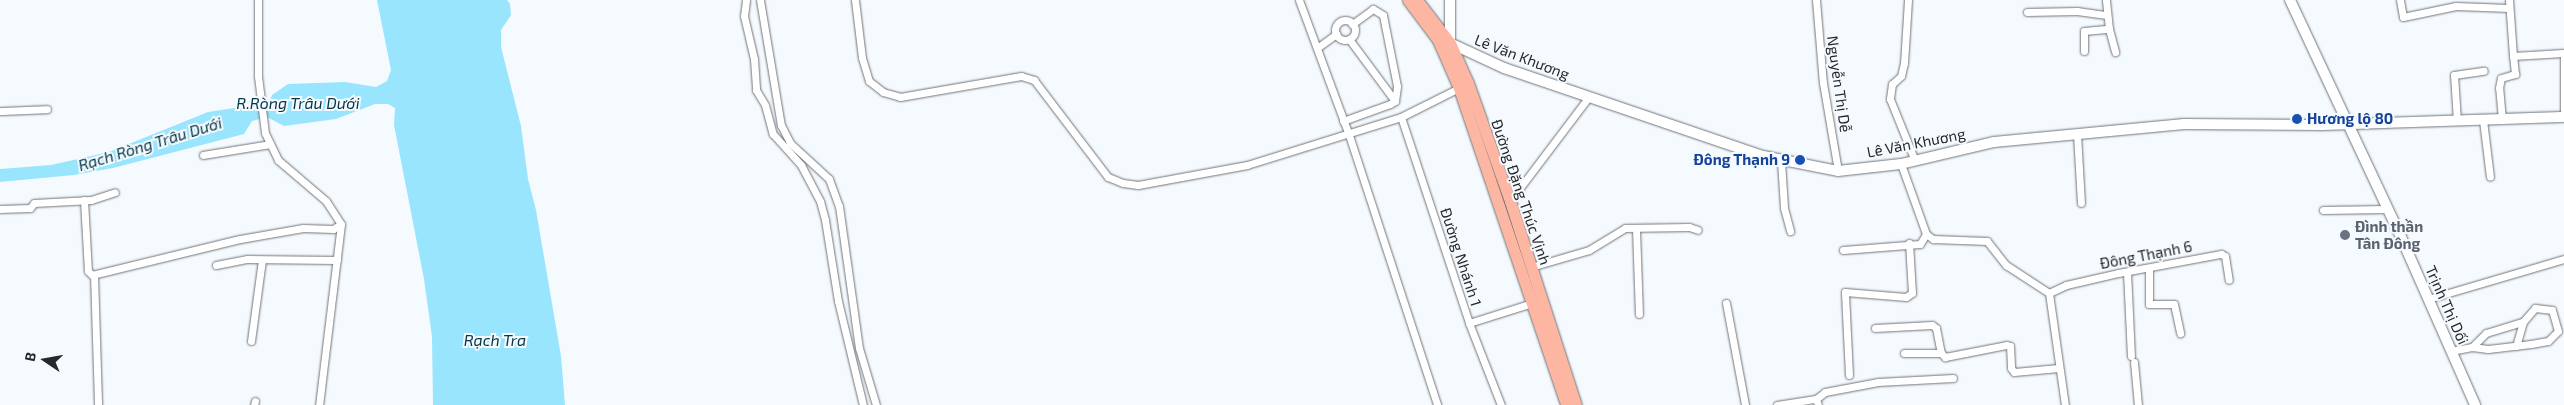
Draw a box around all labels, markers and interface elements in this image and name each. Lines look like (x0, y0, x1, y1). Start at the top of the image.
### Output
street label: Lê Văn Khương (1472, 31, 1572, 83)
street label: Nguyễn Thị Dễ (1823, 34, 1855, 134)
water label: R.Ròng Trâu Dưới (236, 93, 360, 113)
place label: Hương lộ 80 (2307, 110, 2393, 128)
water label: Rạch Ròng Trâu Dưới (76, 113, 224, 175)
marker: Hương lộ 80 (2291, 113, 2303, 125)
street label: Đường Đặng Thúc Vịnh (1487, 116, 1555, 268)
street label: Lê Văn Khương (1865, 125, 1967, 161)
place label: Đông Thạnh 9 (1693, 151, 1790, 169)
marker: Đông Thạnh 9 (1794, 154, 1806, 166)
street label: Đường Nhánh 1 (1437, 206, 1485, 308)
place label: Đình thần Tân Đông (2355, 217, 2423, 252)
marker: Đình thần Tân Đông (2339, 229, 2351, 241)
street label: Đông Thạnh 6 (2098, 237, 2194, 273)
street label: Trịnh Thị Dối (2422, 263, 2472, 347)
water label: Rạch Tra (464, 330, 526, 350)
north arrow (20, 335, 70, 385)
text: B (21, 351, 39, 363)

